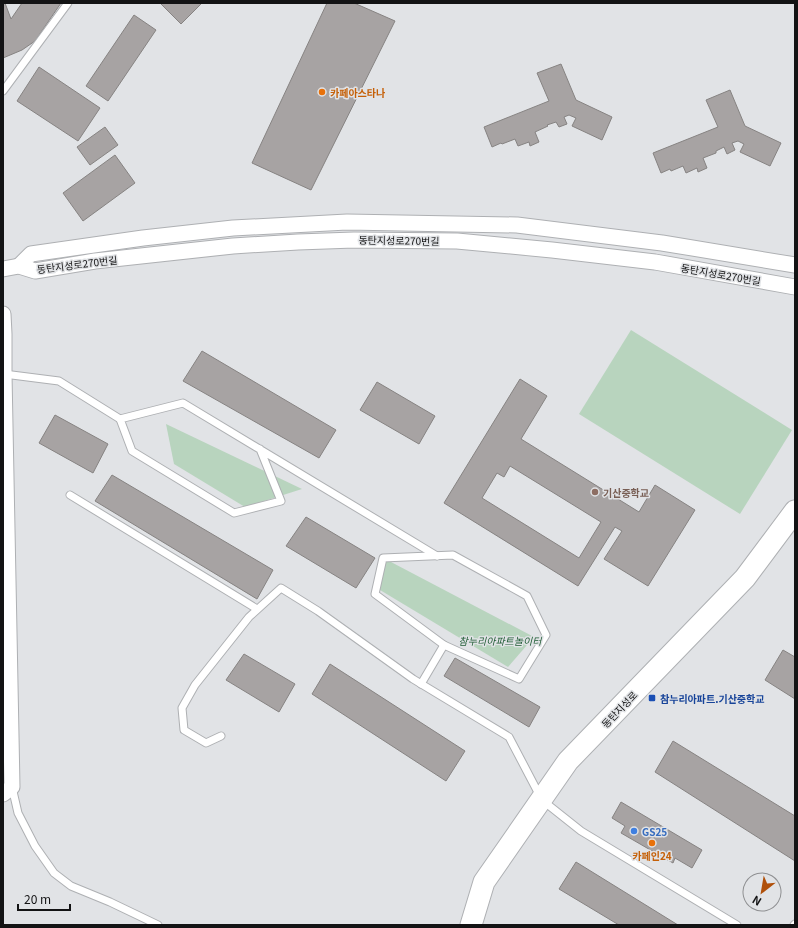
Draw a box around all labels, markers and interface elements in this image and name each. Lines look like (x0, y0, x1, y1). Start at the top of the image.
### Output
place label: 카페아스타나 (330, 85, 385, 100)
marker: 카페아스타나 (317, 87, 327, 97)
street label: 동탄지성로270번길 (358, 232, 440, 248)
street label: 동탄지성로270번길 (36, 252, 118, 276)
street label: 동탄지성로270번길 (680, 260, 762, 288)
place label: 기산중학교 (603, 485, 649, 500)
marker: 기산중학교 (590, 487, 600, 497)
park label: 참누리아파트놀이터 (459, 633, 543, 648)
street label: 동탄지성로 (598, 687, 640, 731)
place label: 참누리아파트.기산중학교 (660, 691, 764, 706)
marker: 참누리아파트.기산중학교 (647, 693, 657, 703)
place label: GS25 (642, 824, 667, 839)
marker: GS25 (629, 826, 639, 836)
marker: 카페인24 (647, 838, 657, 848)
place label: 카페인24 (632, 848, 672, 863)
north arrow (742, 872, 782, 912)
scale bar (18, 886, 70, 912)
text: 20 m (24, 890, 51, 907)
text: N (749, 892, 764, 910)

